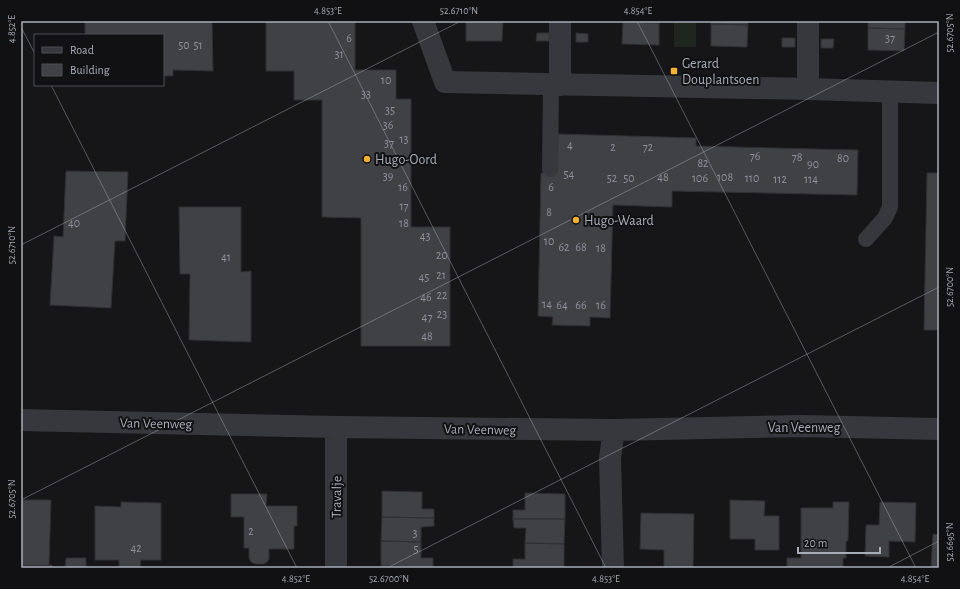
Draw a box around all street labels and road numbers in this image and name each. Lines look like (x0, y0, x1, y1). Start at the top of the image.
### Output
street label: Van Veenweg (120, 416, 193, 432)
street label: Van Veenweg (768, 421, 840, 435)
street label: Van Veenweg (444, 422, 517, 438)
street label: Travalje (330, 476, 344, 518)

